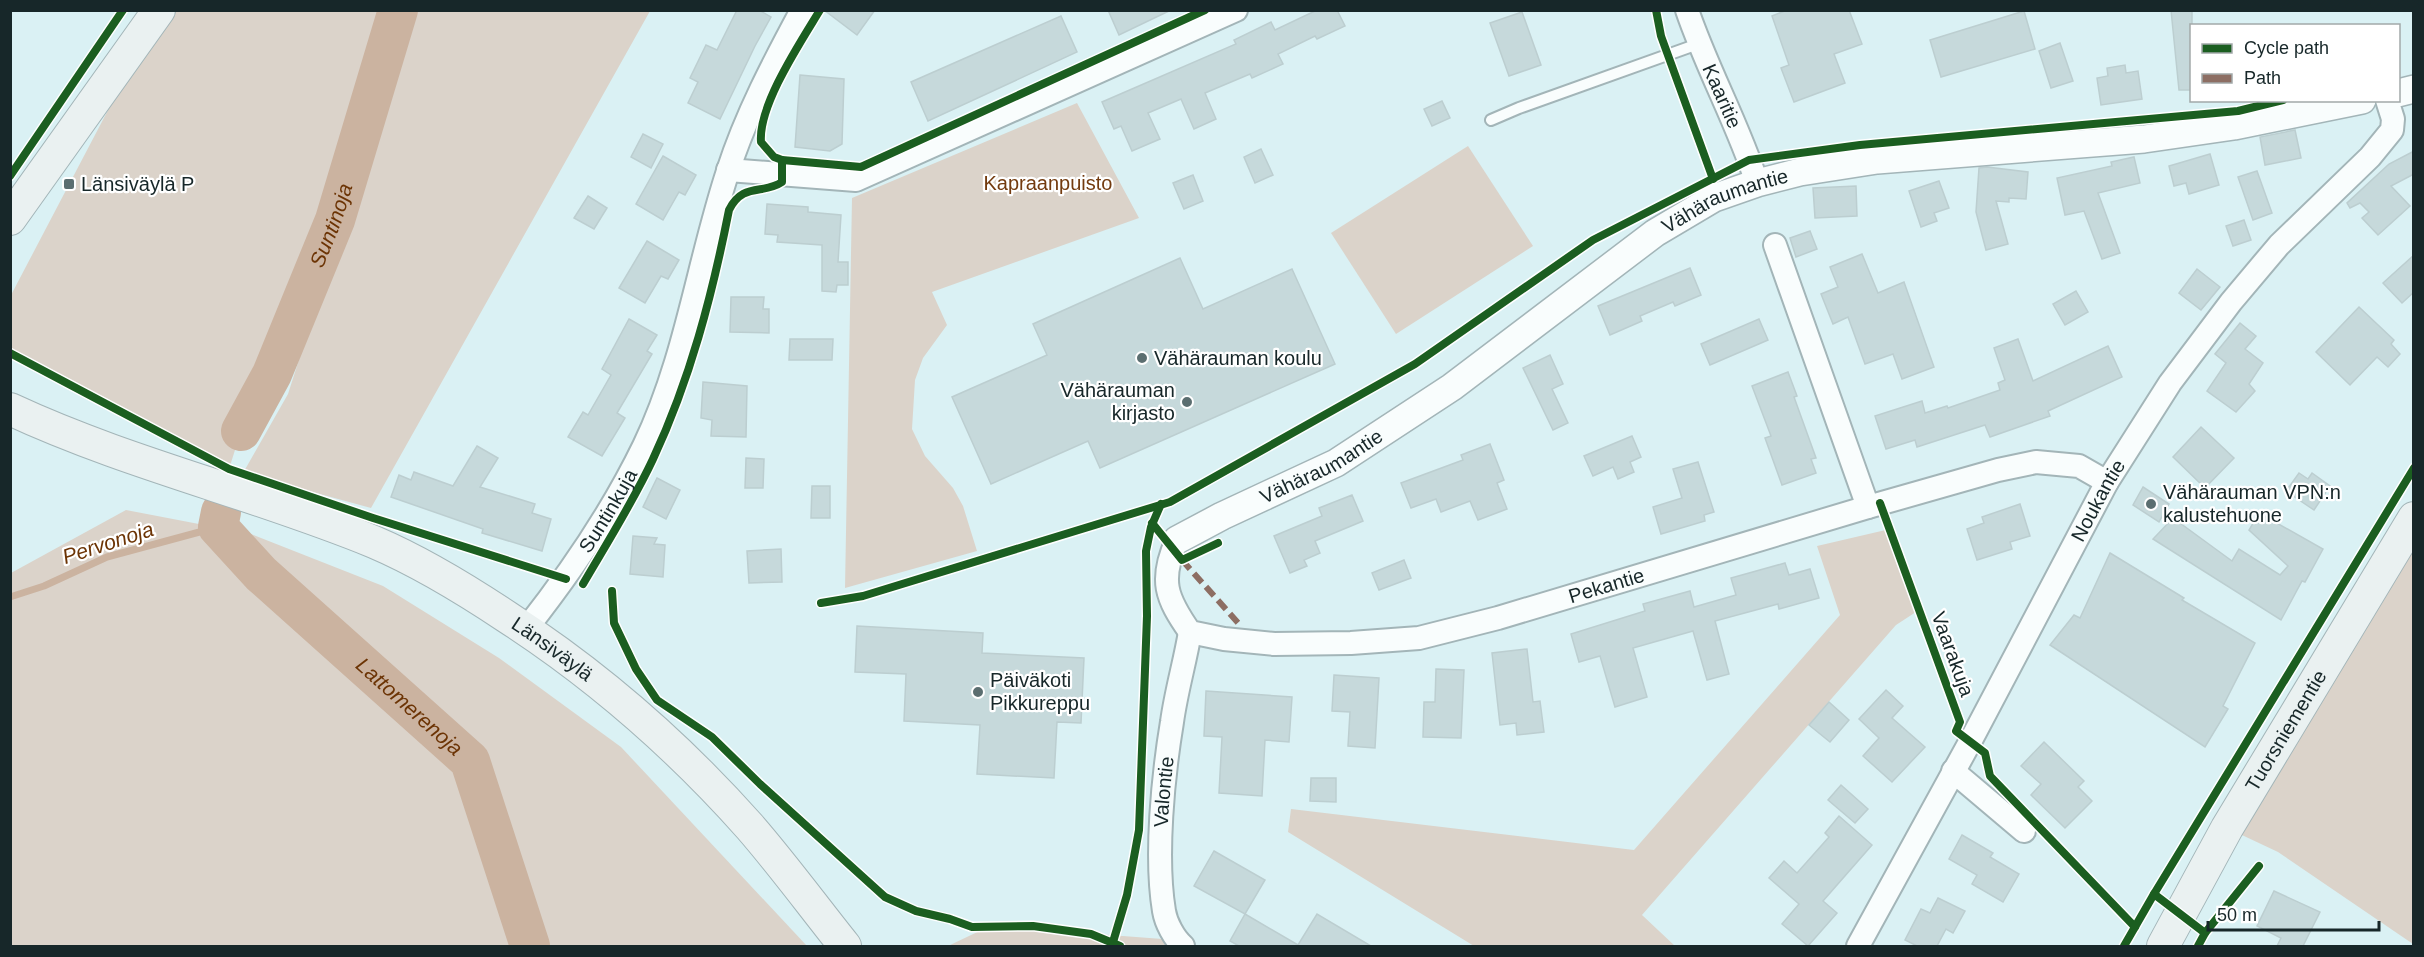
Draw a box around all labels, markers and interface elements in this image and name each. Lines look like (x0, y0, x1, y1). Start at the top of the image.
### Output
legend (2190, 24, 2400, 102)
text: Cycle path (2244, 38, 2329, 58)
street label: Kaaritie (1698, 61, 1746, 132)
text: Path (2244, 68, 2281, 88)
street label: Vähäraumantie (1658, 165, 1790, 237)
park label: Kapraanpuisto (984, 172, 1112, 194)
place label: Länsiväylä P (81, 173, 194, 195)
marker: Länsiväylä P (62, 177, 76, 191)
water label: Suntinoja (305, 181, 356, 271)
place label: Vähärauman koulu (1154, 347, 1322, 369)
marker: Vähärauman koulu (1135, 351, 1149, 365)
place label: Vähärauman kirjasto (1060, 379, 1175, 424)
marker: Vähärauman kirjasto (1180, 395, 1194, 409)
street label: Vähäraumantie (1256, 425, 1386, 508)
street label: Noukantie (2067, 455, 2129, 545)
street label: Suntinkuja (574, 465, 642, 557)
place label: Vähärauman VPN:n kalustehuone (2163, 481, 2341, 526)
marker: Vähärauman VPN:n kalustehuone (2144, 497, 2158, 511)
water label: Pervonoja (59, 517, 156, 568)
street label: Pekantie (1566, 564, 1647, 607)
street label: Vaarakuja (1928, 609, 1979, 700)
street label: Länsiväylä (508, 612, 598, 686)
water label: Lattomerenoja (352, 653, 467, 760)
street label: Tuorsniementie (2241, 666, 2331, 795)
place label: Päiväkoti Pikkureppu (990, 669, 1090, 714)
marker: Päiväkoti Pikkureppu (971, 685, 985, 699)
street label: Valontie (1150, 755, 1178, 828)
scale bar (2208, 894, 2379, 932)
text: 50 m (2217, 905, 2257, 925)

